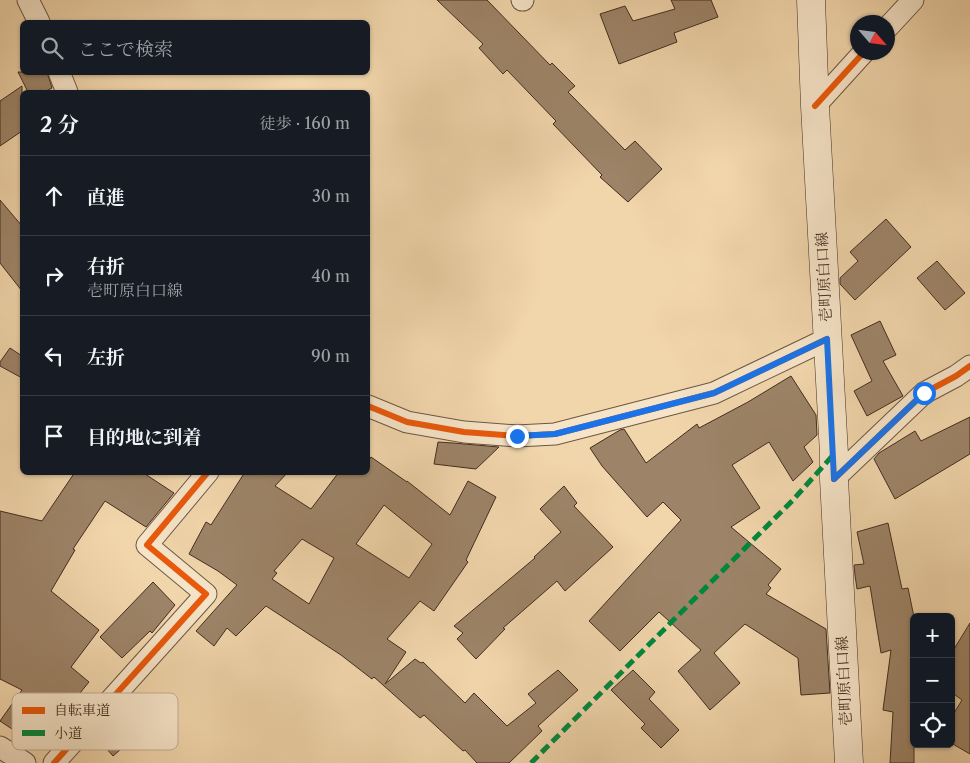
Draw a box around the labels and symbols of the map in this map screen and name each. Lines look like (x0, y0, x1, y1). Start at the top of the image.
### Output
north arrow (850, 15, 895, 60)
street label: 壱町原白口線 (812, 232, 835, 322)
route start (913, 382, 936, 405)
route end (506, 425, 529, 448)
street label: 壱町原白口線 (832, 636, 855, 726)
legend (12, 693, 178, 750)
text: 自転車道 (54, 701, 110, 719)
text: 小道 (54, 724, 82, 742)

